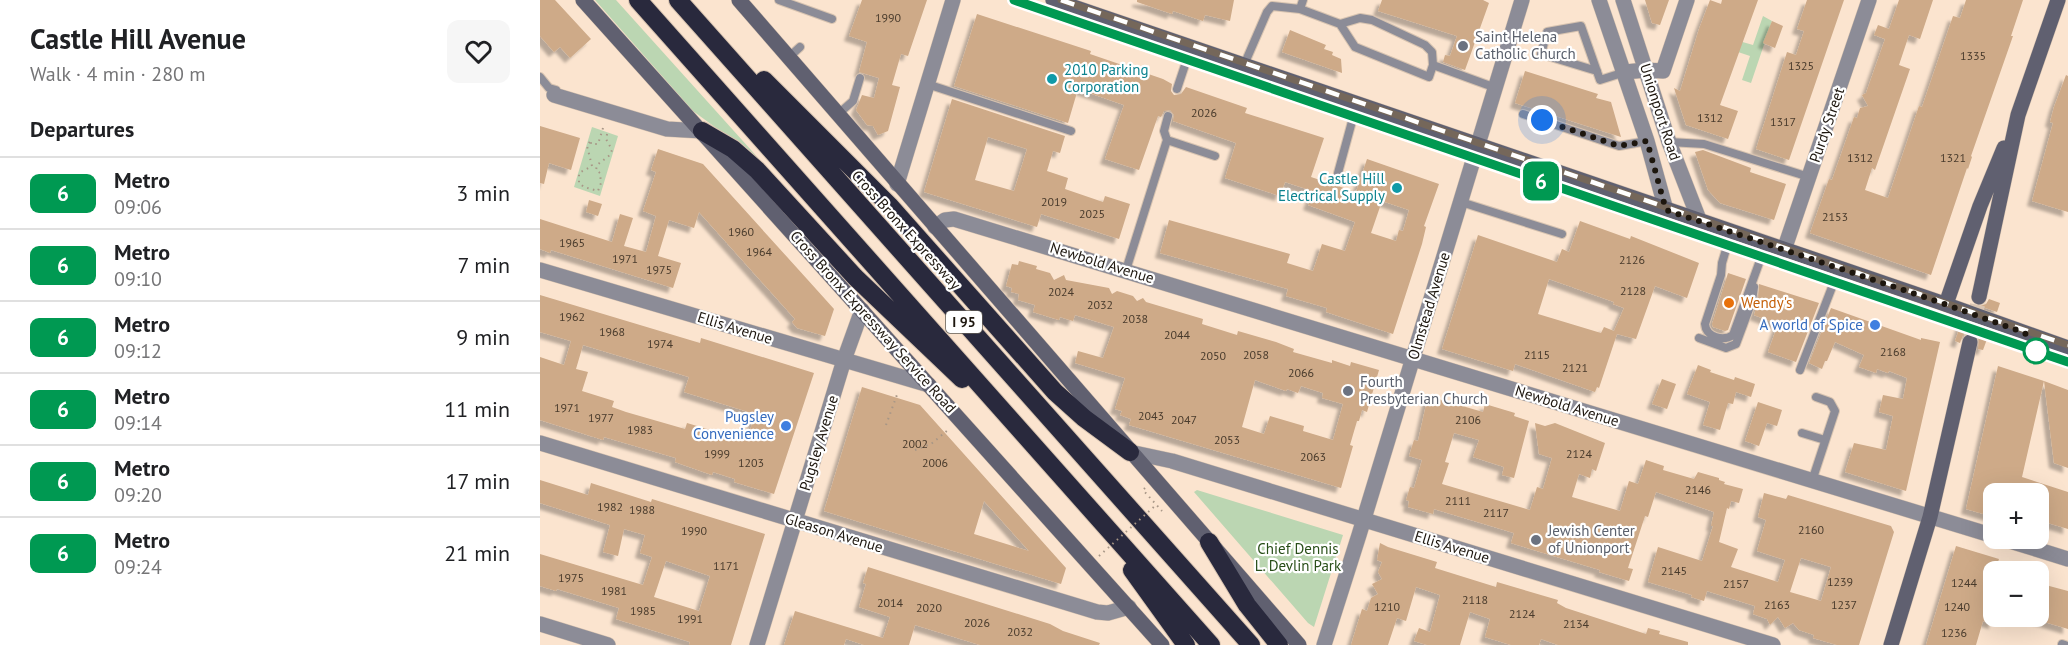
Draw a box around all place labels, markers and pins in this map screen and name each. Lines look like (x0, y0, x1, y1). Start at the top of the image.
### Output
place label: Saint Helena Catholic Church (1475, 27, 1576, 63)
marker: Saint Helena Catholic Church (1456, 39, 1470, 53)
place label: 2010 Parking Corporation (1064, 60, 1149, 96)
marker: 2010 Parking Corporation (1045, 72, 1059, 86)
place label: Castle Hill Electrical Supply (1278, 169, 1386, 205)
marker: Castle Hill Electrical Supply (1390, 181, 1404, 195)
place label: Wendy's (1741, 293, 1792, 312)
marker: Wendy's (1722, 296, 1736, 310)
place label: A world of Spice (1760, 315, 1863, 334)
marker: A world of Spice (1868, 318, 1882, 332)
unlabelled marker (2023, 338, 2049, 364)
place label: Fourth Presbyterian Church (1360, 372, 1488, 408)
marker: Fourth Presbyterian Church (1341, 384, 1355, 398)
place label: Pugsley Convenience (693, 407, 774, 443)
marker: Pugsley Convenience (779, 419, 793, 433)
place label: Jewish Center of Unionport (1547, 521, 1635, 557)
marker: Jewish Center of Unionport (1529, 533, 1543, 547)

